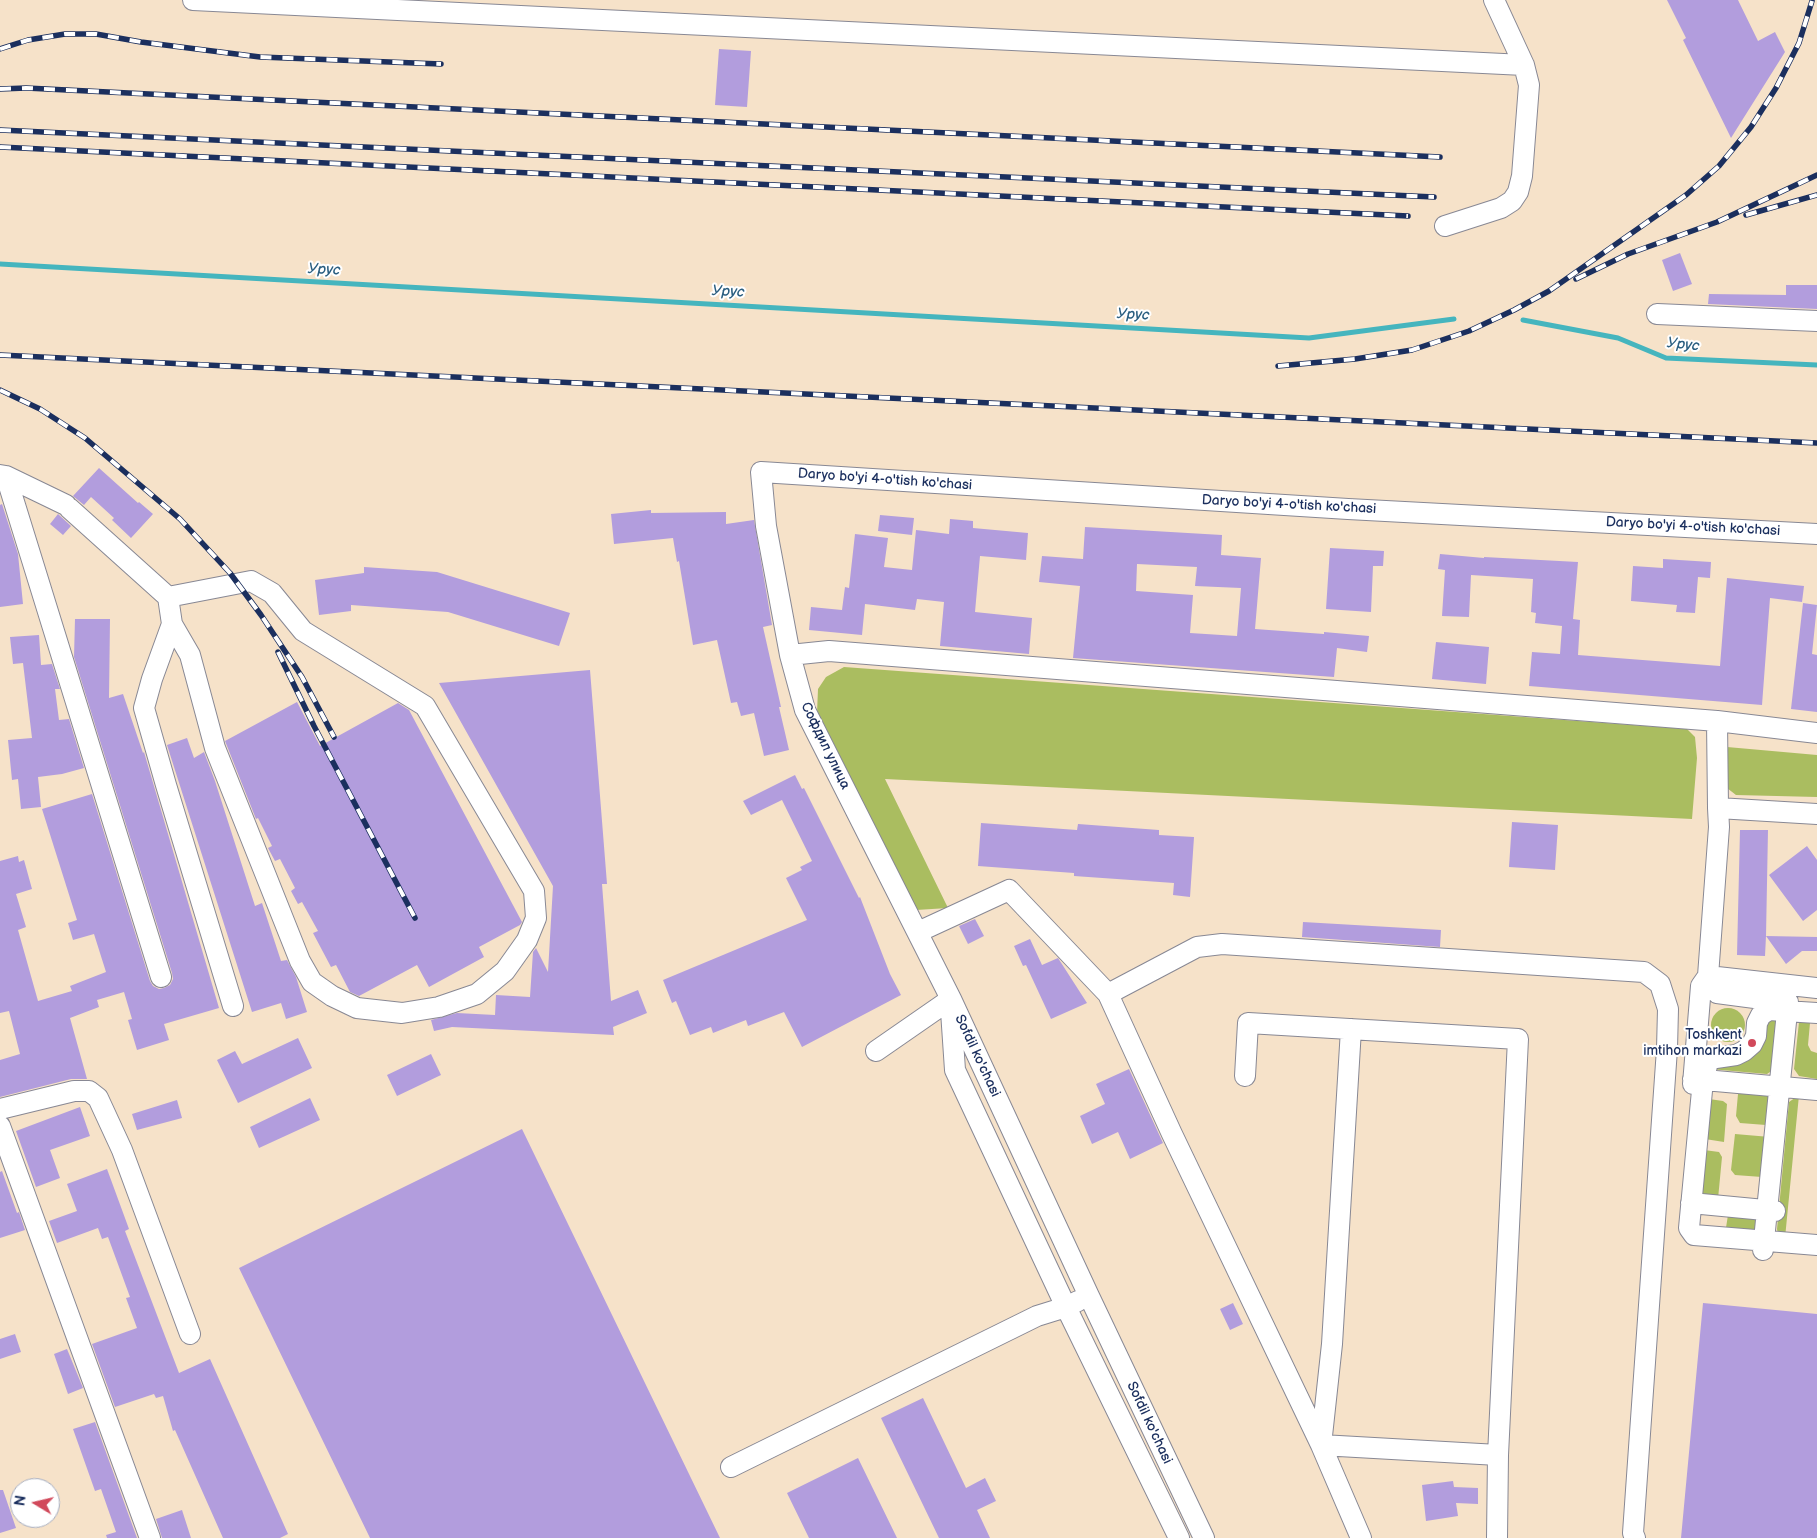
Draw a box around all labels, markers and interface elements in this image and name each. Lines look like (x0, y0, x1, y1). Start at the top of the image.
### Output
water label: Урус (307, 260, 341, 280)
water label: Урус (711, 282, 745, 302)
water label: Урус (1116, 305, 1150, 325)
water label: Урус (1666, 334, 1700, 356)
street label: Daryo bo'yi 4-o'tish ko'chasi (797, 466, 973, 494)
street label: Daryo bo'yi 4-o'tish ko'chasi (1201, 492, 1377, 518)
street label: Daryo bo'yi 4-o'tish ko'chasi (1605, 514, 1781, 540)
street label: Софдил улица (797, 700, 853, 792)
street label: Sofdil ko'chasi (951, 1012, 1003, 1100)
place label: Toshkent imtihon markazi (1643, 1027, 1742, 1060)
marker: Toshkent imtihon markazi (1746, 1037, 1758, 1049)
street label: Sofdil ko'chasi (1123, 1379, 1175, 1467)
north arrow (10, 1478, 60, 1528)
text: N (11, 1494, 30, 1507)

